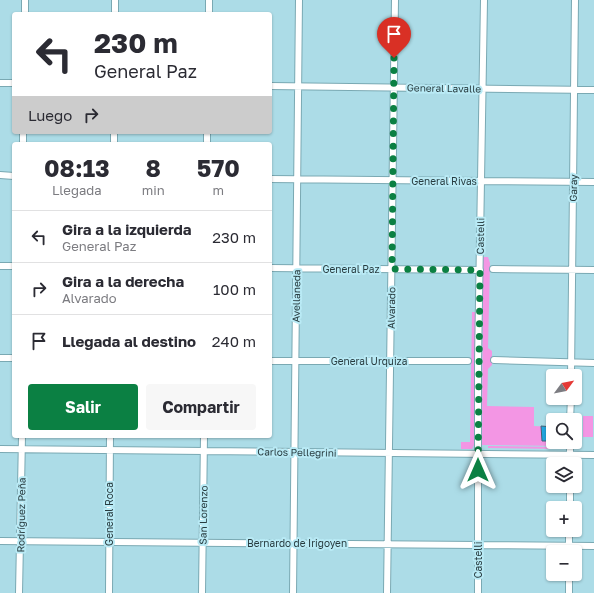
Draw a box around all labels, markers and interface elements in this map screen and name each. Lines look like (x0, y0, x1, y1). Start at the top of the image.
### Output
pin (377, 17, 411, 58)
icon: arrive (383, 23, 405, 45)
text: 230 m (94, 26, 178, 59)
icon: left (28, 28, 80, 80)
text: General Paz (94, 60, 197, 82)
street label: General Lavalle (407, 81, 481, 95)
icon: right (80, 104, 102, 126)
text: Luego (28, 106, 72, 124)
text: 08:13 (44, 153, 110, 182)
text: 8 (145, 153, 161, 182)
text: 570 (197, 153, 240, 182)
street label: Garay (567, 174, 579, 202)
street label: General Rivas (411, 175, 477, 187)
text: Llegada (52, 182, 102, 198)
text: min (142, 182, 165, 198)
text: m (213, 182, 224, 198)
street label: Castelli (474, 218, 486, 254)
text: Gira a la izquierda (62, 220, 192, 238)
icon: left (28, 226, 50, 248)
text: 230 m (212, 228, 256, 246)
text: General Paz (62, 238, 136, 254)
street label: General Paz (322, 263, 380, 275)
street label: Avellaneda (290, 269, 302, 323)
text: Gira a la derecha (62, 272, 184, 290)
icon: right (28, 278, 50, 300)
text: 100 m (213, 280, 256, 298)
street label: Alvarado (385, 287, 397, 329)
text: Alvarado (62, 290, 117, 306)
icon: arrive (28, 330, 50, 352)
text: Llegada al destino (62, 332, 196, 350)
text: 240 m (212, 332, 256, 350)
street label: General Urquiza (331, 355, 407, 367)
north arrow (546, 369, 582, 405)
map controls (546, 369, 582, 581)
button: Salir (28, 384, 138, 430)
button: Compartir (146, 384, 256, 430)
button: search (546, 413, 582, 449)
street label: Carlos Pellegrini (257, 445, 337, 459)
position arrow (457, 449, 499, 491)
button: layers (546, 457, 582, 493)
street label: Rodríguez Peña (14, 477, 28, 553)
street label: General Roca (103, 482, 115, 546)
street label: San Lorenzo (196, 485, 210, 545)
button: + (546, 501, 582, 537)
street label: Bernardo de Irigoyen (247, 537, 347, 549)
street label: Castelli (472, 542, 484, 578)
button: − (546, 545, 582, 581)

